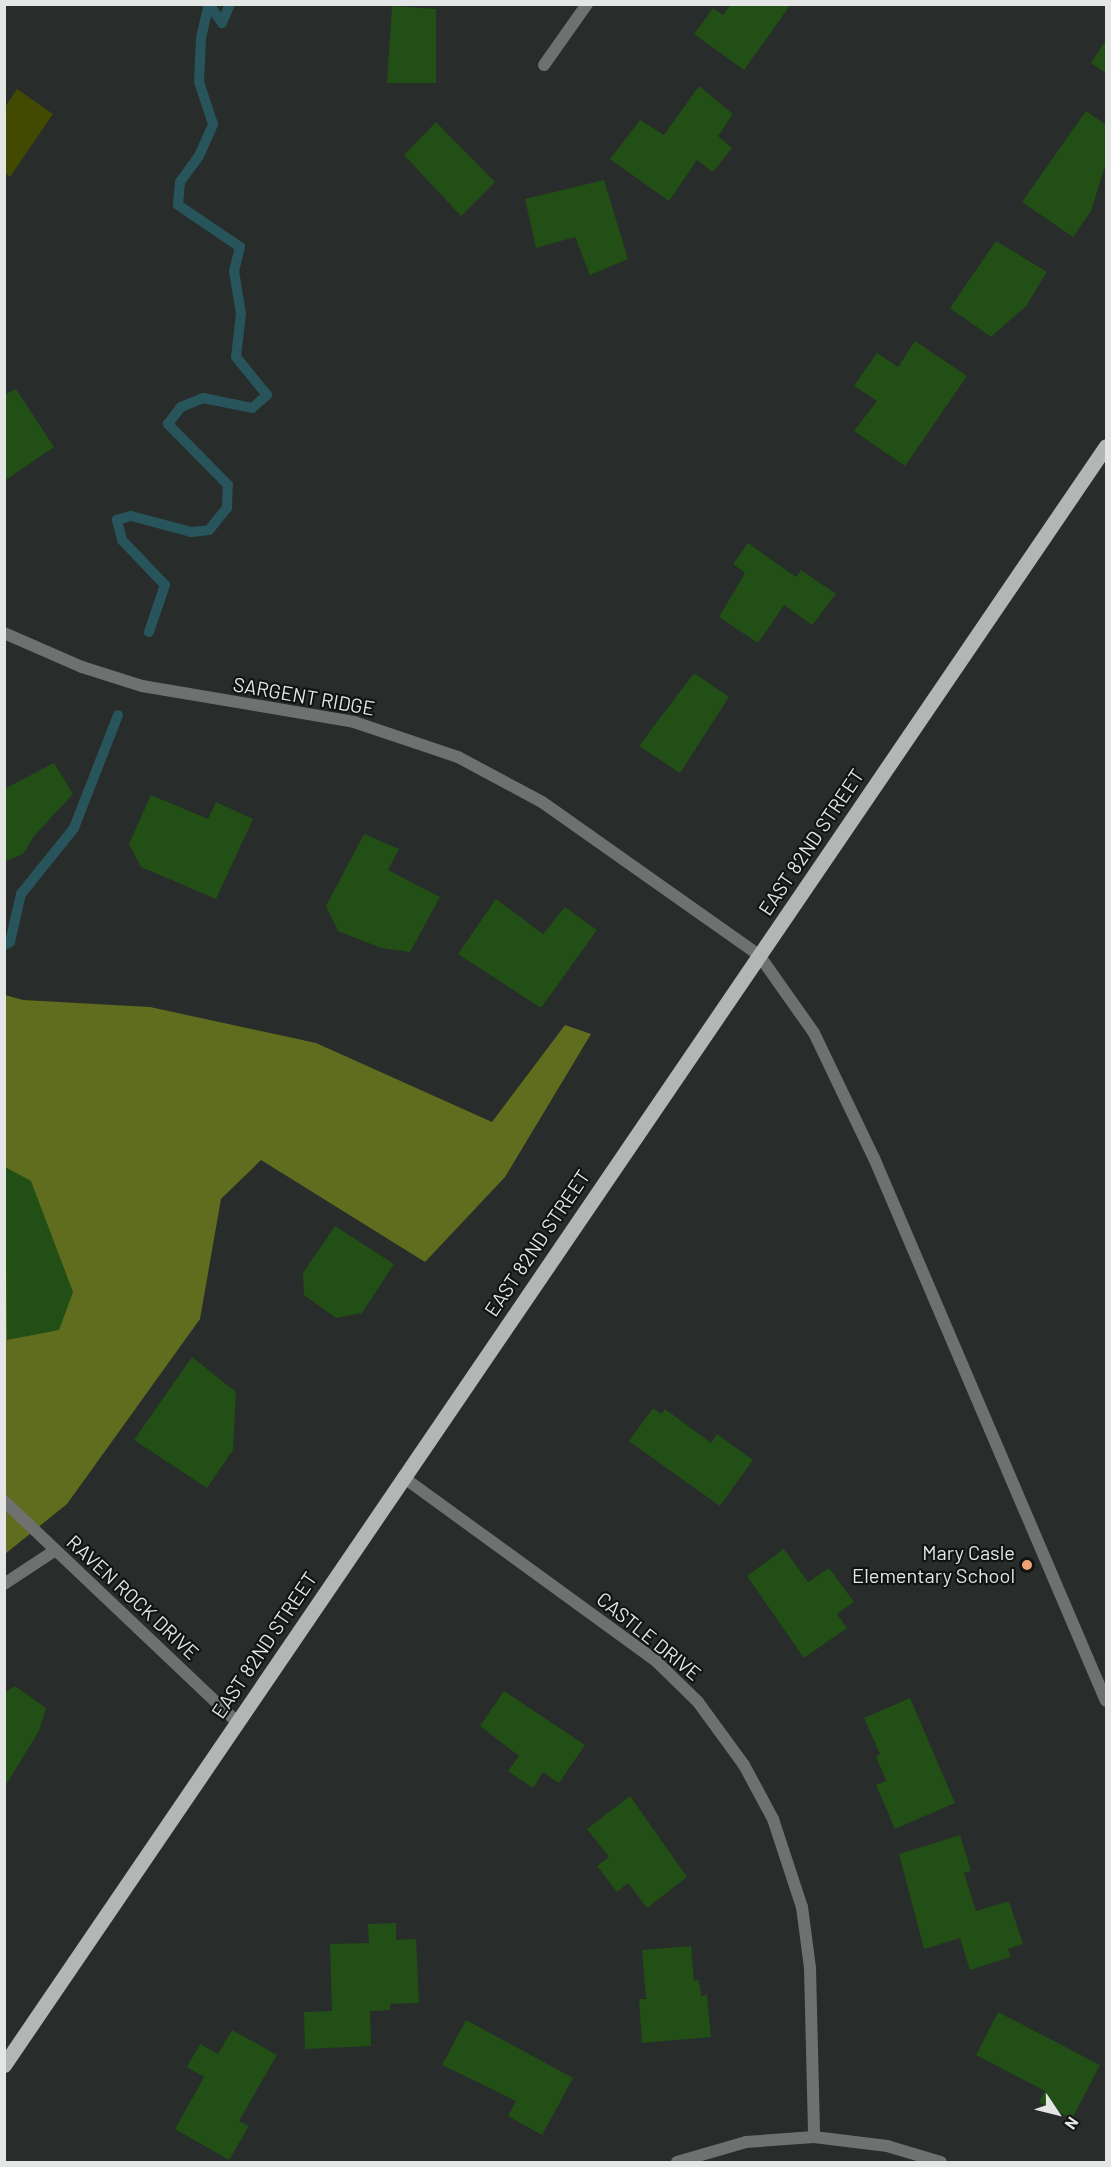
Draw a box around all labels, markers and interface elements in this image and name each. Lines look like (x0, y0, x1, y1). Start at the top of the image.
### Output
street label: SARGENT RIDGE (231, 672, 377, 720)
street label: EAST 82ND STREET (753, 764, 869, 920)
street label: EAST 82ND STREET (479, 1165, 595, 1321)
street label: RAVEN ROCK DRIVE (62, 1530, 204, 1664)
place label: Mary Casle Elementary School (852, 1541, 1015, 1588)
marker: Mary Casle Elementary School (1020, 1558, 1034, 1572)
street label: EAST 82ND STREET (206, 1567, 322, 1723)
street label: CASTLE DRIVE (592, 1587, 706, 1685)
north arrow (1027, 2083, 1087, 2143)
text: N (1061, 2114, 1083, 2133)

